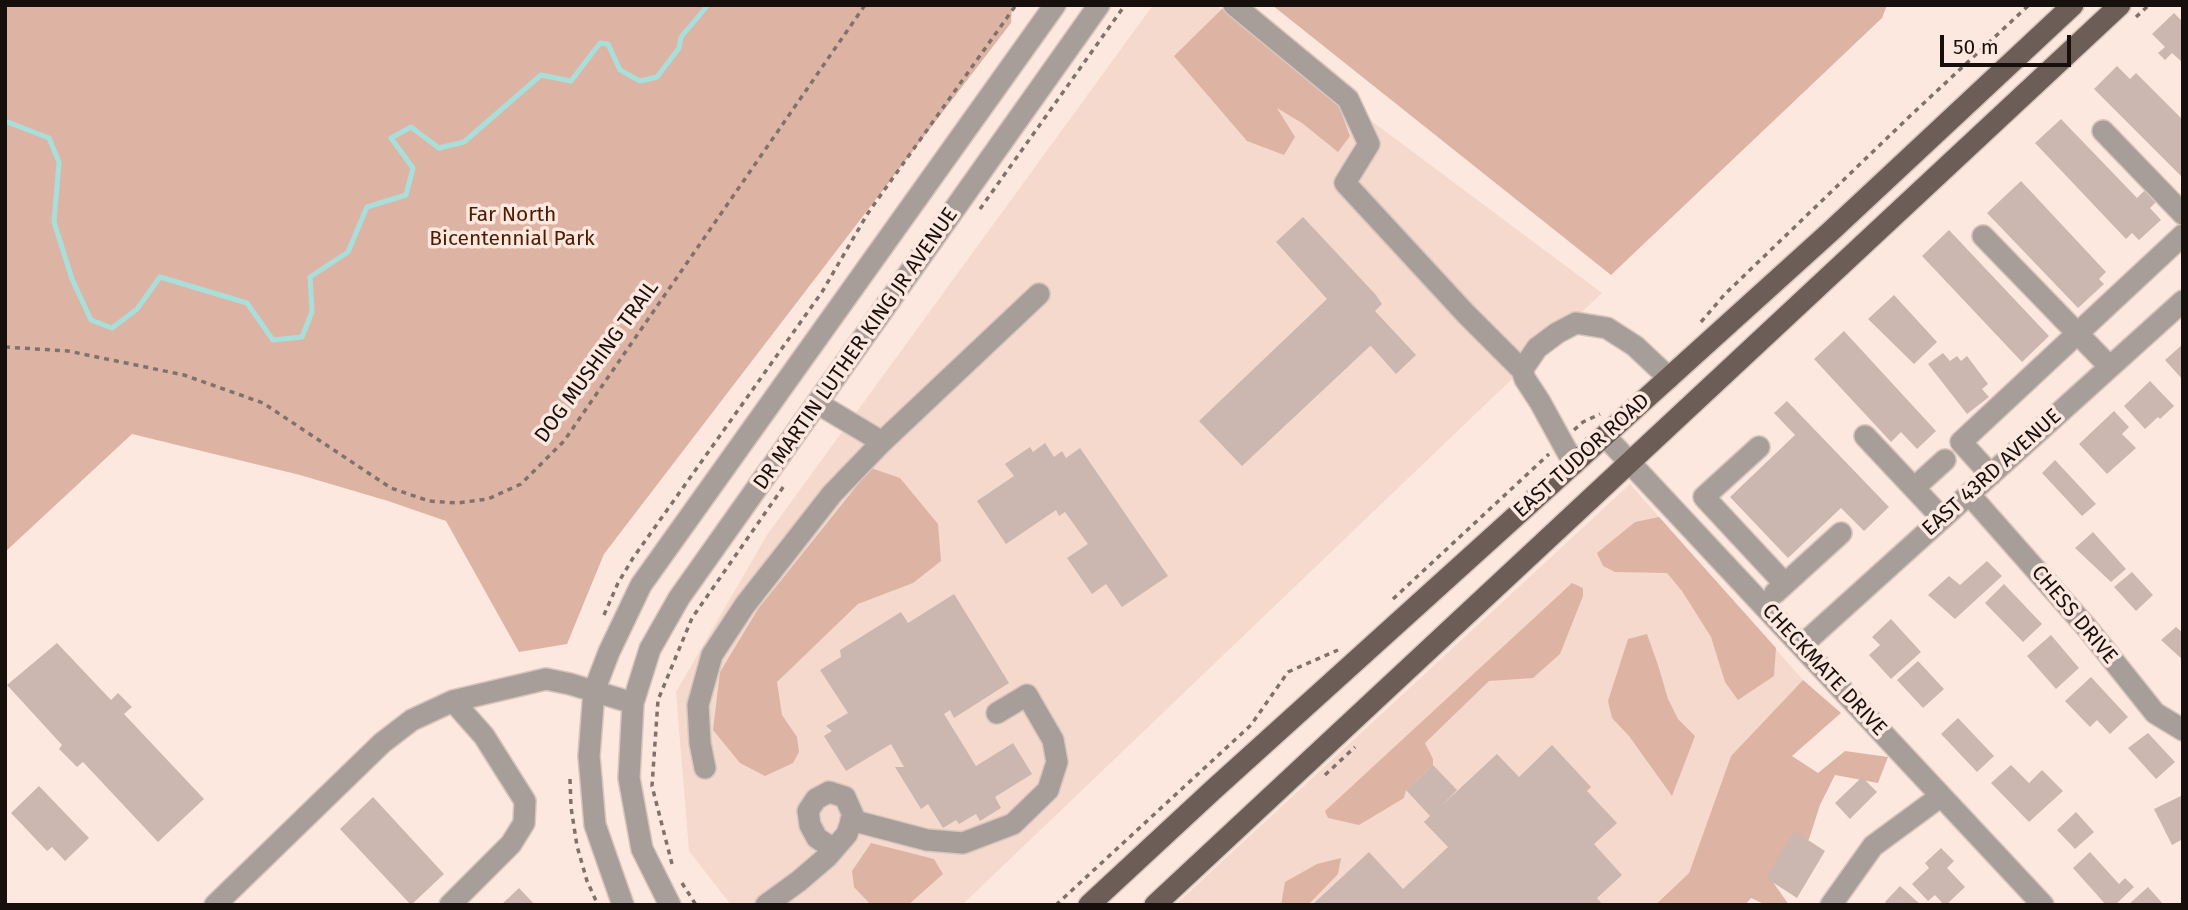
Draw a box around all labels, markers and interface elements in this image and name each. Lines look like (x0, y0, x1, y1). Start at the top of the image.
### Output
scale bar (1943, 21, 2074, 65)
text: 50 m (1953, 34, 1999, 60)
park label: Far North Bicentennial Park (429, 202, 595, 252)
street label: DR MARTIN LUTHER KING JR AVENUE (749, 203, 963, 495)
street label: DOG MUSHING TRAIL (530, 276, 664, 448)
street label: EAST TUDOR ROAD (1509, 388, 1655, 524)
street label: EAST 43RD AVENUE (1917, 404, 2067, 542)
street label: CHESS DRIVE (2026, 561, 2122, 669)
street label: CHECKMATE DRIVE (1756, 599, 1892, 741)

